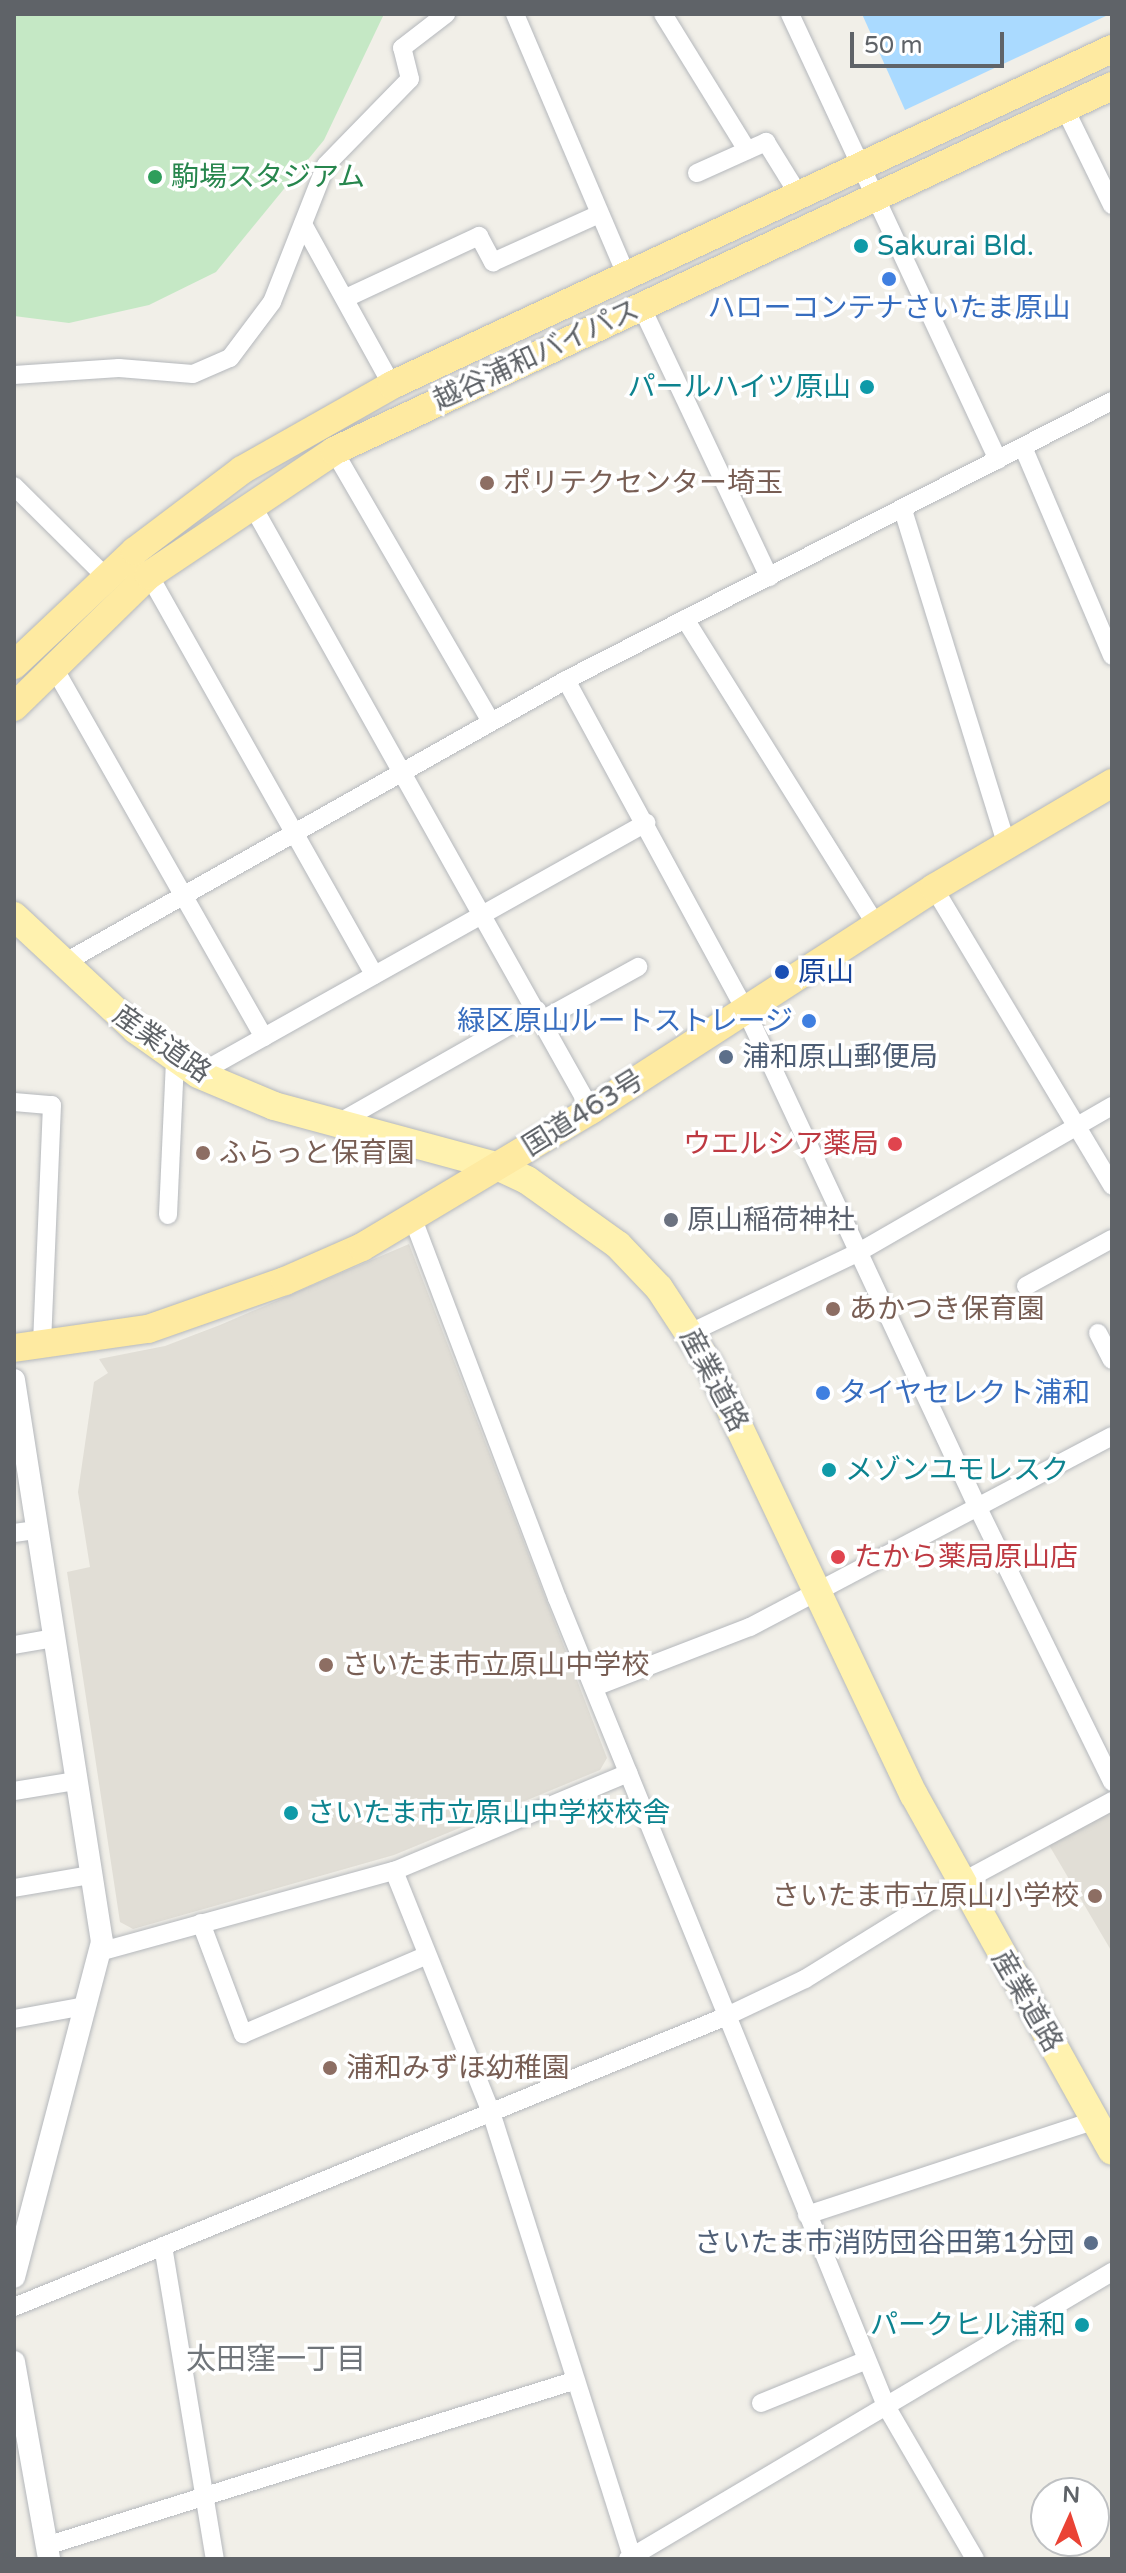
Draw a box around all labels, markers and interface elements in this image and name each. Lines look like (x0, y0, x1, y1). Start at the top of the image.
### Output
scale bar (854, 16, 1008, 66)
text: 50 m (864, 31, 922, 60)
place label: 駒場スタジアム (171, 160, 367, 194)
marker: 駒場スタジアム (146, 168, 164, 186)
place label: Sakurai Bld. (877, 229, 1034, 263)
marker: Sakurai Bld. (852, 237, 870, 255)
marker: ハローコンテナさいたま原山 (880, 270, 898, 288)
place label: ハローコンテナさいたま原山 (707, 291, 1071, 325)
street label: 越谷浦和バイパス (427, 292, 645, 418)
place label: パールハイツ原山 (627, 370, 851, 404)
marker: パールハイツ原山 (858, 378, 876, 396)
place label: ポリテクセンター埼玉 (503, 466, 783, 500)
marker: ポリテクセンター埼玉 (478, 474, 496, 492)
place label: 原山 (798, 955, 854, 989)
marker: 原山 (773, 963, 791, 981)
street label: 産業道路 (106, 998, 218, 1090)
place label: 緑区原山ルートストレージ (457, 1004, 793, 1038)
marker: 緑区原山ルートストレージ (800, 1012, 818, 1030)
place label: 浦和原山郵便局 (742, 1040, 938, 1074)
marker: 浦和原山郵便局 (717, 1048, 735, 1066)
street label: 国道463号 (516, 1063, 650, 1163)
place label: ウエルシア薬局 (683, 1127, 879, 1161)
marker: ウエルシア薬局 (886, 1135, 904, 1153)
place label: ふらっと保育園 (219, 1136, 415, 1170)
marker: ふらっと保育園 (194, 1144, 212, 1162)
place label: 原山稲荷神社 (687, 1203, 855, 1237)
marker: 原山稲荷神社 (662, 1211, 680, 1229)
place label: あかつき保育園 (849, 1292, 1045, 1326)
marker: あかつき保育園 (824, 1300, 842, 1318)
street label: 産業道路 (673, 1323, 755, 1437)
place label: タイヤセレクト浦和 (839, 1376, 1091, 1410)
marker: タイヤセレクト浦和 (814, 1384, 832, 1402)
place label: メゾンユモレスク (845, 1453, 1069, 1487)
marker: メゾンユモレスク (820, 1461, 838, 1479)
place label: たから薬局原山店 (854, 1540, 1078, 1574)
marker: たから薬局原山店 (829, 1548, 847, 1566)
place label: さいたま市立原山中学校 (342, 1648, 650, 1682)
marker: さいたま市立原山中学校 (317, 1656, 335, 1674)
place label: さいたま市立原山中学校校舎 (307, 1796, 671, 1830)
marker: さいたま市立原山中学校校舎 (282, 1804, 300, 1822)
place label: さいたま市立原山小学校 (771, 1879, 1079, 1913)
marker: さいたま市立原山小学校 (1086, 1887, 1104, 1905)
street label: 産業道路 (984, 1944, 1070, 2058)
place label: 浦和みずほ幼稚園 (346, 2051, 570, 2085)
marker: 浦和みずほ幼稚園 (321, 2059, 339, 2077)
place label: さいたま市消防団谷田第1分団 (693, 2226, 1075, 2260)
marker: さいたま市消防団谷田第1分団 (1082, 2234, 1100, 2252)
place label: パークヒル浦和 (870, 2308, 1066, 2342)
marker: パークヒル浦和 (1073, 2316, 1091, 2334)
district label: 太田窪一丁目 (186, 2342, 366, 2378)
north arrow (1030, 2477, 1110, 2557)
text: N (1062, 2482, 1081, 2508)

